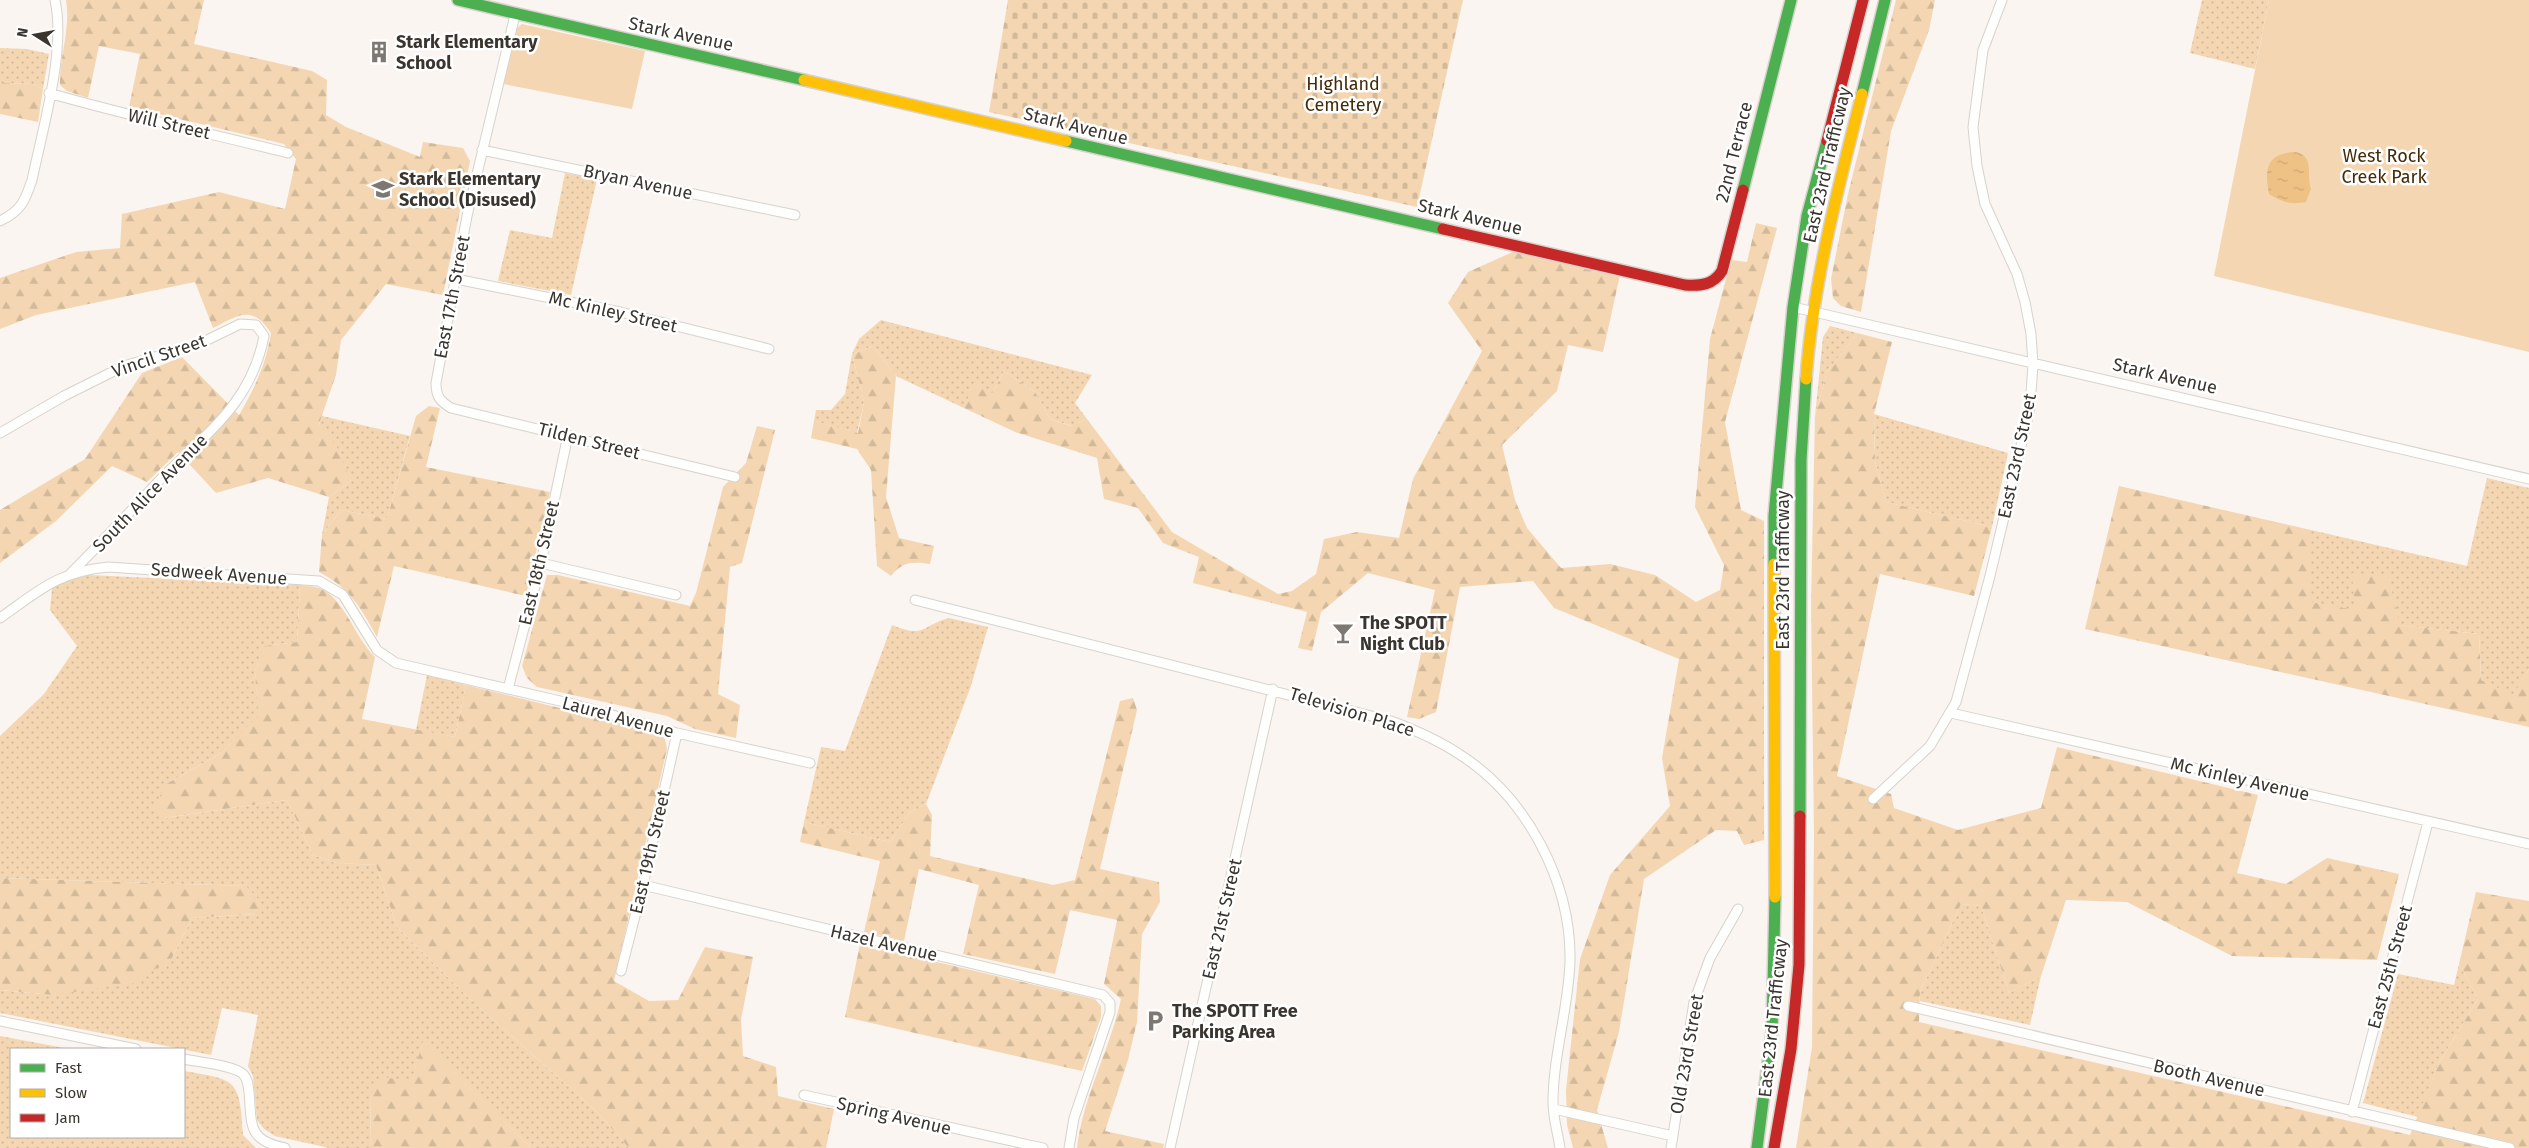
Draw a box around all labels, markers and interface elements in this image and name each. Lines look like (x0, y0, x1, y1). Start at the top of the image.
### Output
north arrow (10, 10, 60, 60)
street label: Stark Avenue (627, 12, 735, 56)
text: N (13, 26, 32, 39)
place label: Stark Elementary School (396, 31, 538, 74)
building icon: Stark Elementary School (366, 39, 392, 65)
park label: Highland Cemetery (1305, 73, 1381, 116)
street label: East 23rd Trafficway (1798, 85, 1856, 245)
street label: 22nd Terrace (1711, 99, 1757, 205)
street label: Stark Avenue (1022, 102, 1130, 150)
street label: Will Street (126, 104, 213, 144)
park label: West Rock Creek Park (2341, 145, 2427, 188)
street label: Bryan Avenue (581, 160, 695, 204)
place label: Stark Elementary School (Disused) (399, 168, 541, 211)
school or university icon: Stark Elementary School (Disused) (370, 176, 396, 202)
street label: Stark Avenue (1416, 194, 1524, 240)
street label: East 17th Street (429, 233, 475, 361)
street label: Mc Kinley Street (547, 287, 680, 338)
street label: Vincil Street (109, 329, 209, 382)
street label: Stark Avenue (2111, 353, 2219, 399)
street label: East 23rd Street (1993, 391, 2041, 521)
street label: Tilden Street (536, 418, 643, 464)
street label: South Alice Avenue (88, 429, 212, 557)
street label: East 23rd Trafficway (1772, 490, 1794, 650)
street label: East 18th Street (514, 498, 564, 627)
street label: Sedweek Avenue (150, 558, 288, 590)
place label: The SPOTT Night Club (1360, 612, 1447, 655)
bar icon: The SPOTT Night Club (1330, 620, 1356, 646)
street label: Television Place (1287, 683, 1417, 741)
street label: Laurel Avenue (560, 691, 676, 743)
street label: Mc Kinley Avenue (2168, 752, 2312, 806)
street label: East 19th Street (625, 787, 675, 916)
street label: East 21st Street (1197, 856, 1247, 982)
street label: East 25th Street (2363, 902, 2417, 1031)
street label: Hazel Avenue (828, 920, 940, 966)
street label: East 23rd Trafficway (1754, 937, 1792, 1098)
street label: Old 23rd Street (1666, 992, 1708, 1116)
place label: The SPOTT Free Parking Area (1172, 1000, 1298, 1043)
parking icon: The SPOTT Free Parking Area (1142, 1008, 1168, 1034)
legend (10, 1048, 185, 1138)
street label: Booth Avenue (2151, 1055, 2267, 1101)
text: Fast (55, 1059, 82, 1077)
text: Slow (55, 1084, 87, 1102)
street label: Spring Avenue (835, 1092, 953, 1140)
text: Jam (55, 1109, 81, 1127)

